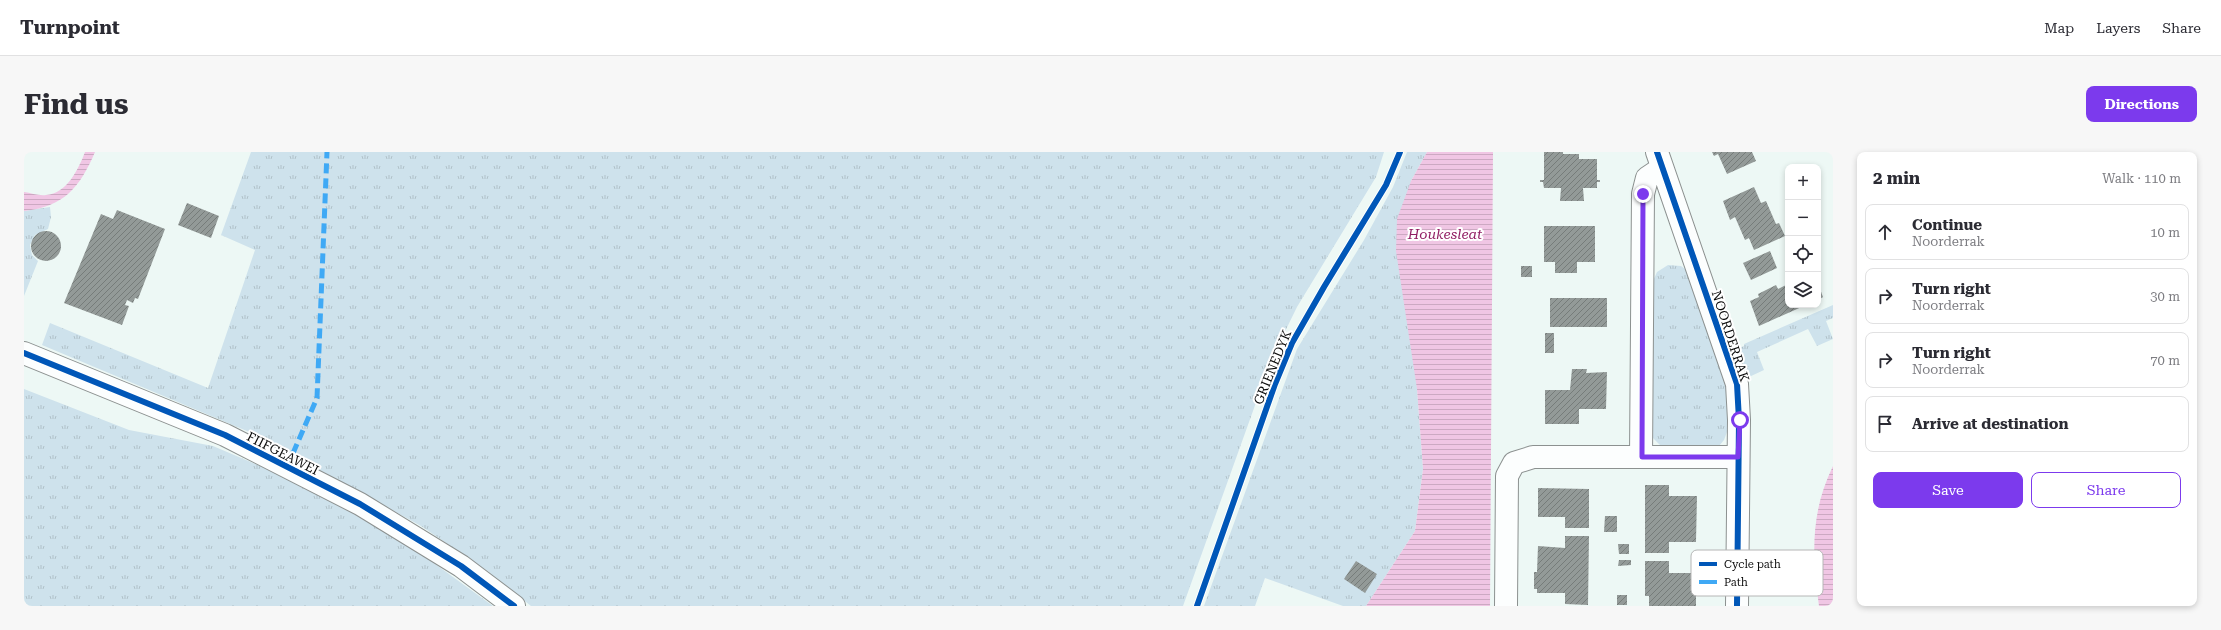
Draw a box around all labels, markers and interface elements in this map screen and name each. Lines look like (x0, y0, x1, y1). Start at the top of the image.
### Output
text: Turnpoint (20, 16, 120, 39)
text: Map (2044, 20, 2074, 36)
text: Layers (2096, 20, 2140, 36)
text: Share (2162, 20, 2201, 36)
button: Directions (2086, 86, 2197, 122)
text: Find us (24, 88, 128, 121)
map controls (1785, 164, 1821, 308)
button: + (1785, 164, 1821, 200)
text: 2 min (1873, 168, 1920, 188)
text: Walk · 110 m (2102, 171, 2181, 186)
route end (1634, 185, 1652, 203)
button: − (1785, 200, 1821, 236)
text: Continue (1912, 216, 1982, 234)
icon: ahead (1874, 221, 1896, 243)
text: 10 m (2150, 225, 2180, 240)
water label: Houkesleat (1407, 226, 1483, 242)
text: Noorderrak (1912, 234, 1985, 249)
button: locate (1785, 236, 1821, 272)
button: layers (1785, 272, 1821, 308)
text: Turn right (1912, 280, 1991, 298)
icon: right (1874, 285, 1896, 307)
street label: NOORDERRAK (1709, 289, 1753, 384)
text: 30 m (2150, 289, 2180, 304)
text: Noorderrak (1912, 298, 1985, 313)
street label: GRIENEDYK (1251, 327, 1294, 407)
text: Turn right (1912, 344, 1991, 362)
icon: right (1874, 349, 1896, 371)
text: 70 m (2150, 353, 2180, 368)
text: Noorderrak (1912, 362, 1985, 377)
route start (1731, 411, 1749, 429)
icon: arrive (1874, 413, 1896, 435)
text: Arrive at destination (1912, 415, 2068, 433)
street label: FIIFGEAWEI (244, 429, 321, 478)
button: Save (1873, 472, 2023, 508)
button: Share (2031, 472, 2181, 508)
legend (1691, 550, 1823, 596)
text: Cycle path (1724, 558, 1781, 571)
text: Path (1724, 576, 1748, 589)

